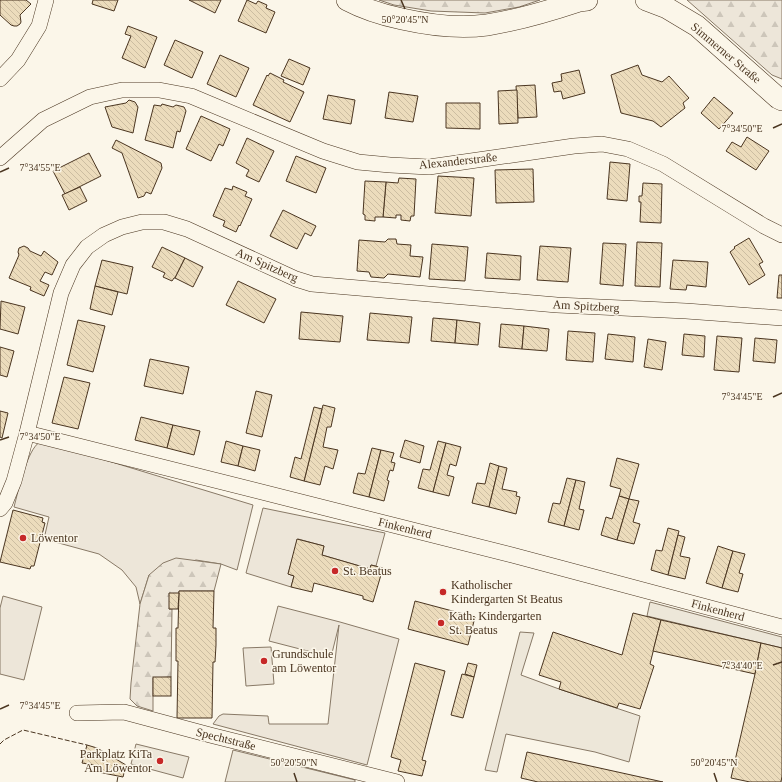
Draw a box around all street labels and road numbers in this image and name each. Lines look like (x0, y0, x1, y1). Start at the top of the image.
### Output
street label: Simmerner Straße (688, 20, 764, 86)
street label: Alexanderstraße (418, 150, 498, 172)
street label: Am Spitzberg (234, 245, 300, 285)
street label: Am Spitzberg (552, 297, 620, 315)
street label: Finkenherd (377, 515, 433, 541)
street label: Finkenherd (690, 596, 746, 624)
street label: Spechtstraße (195, 725, 257, 753)

